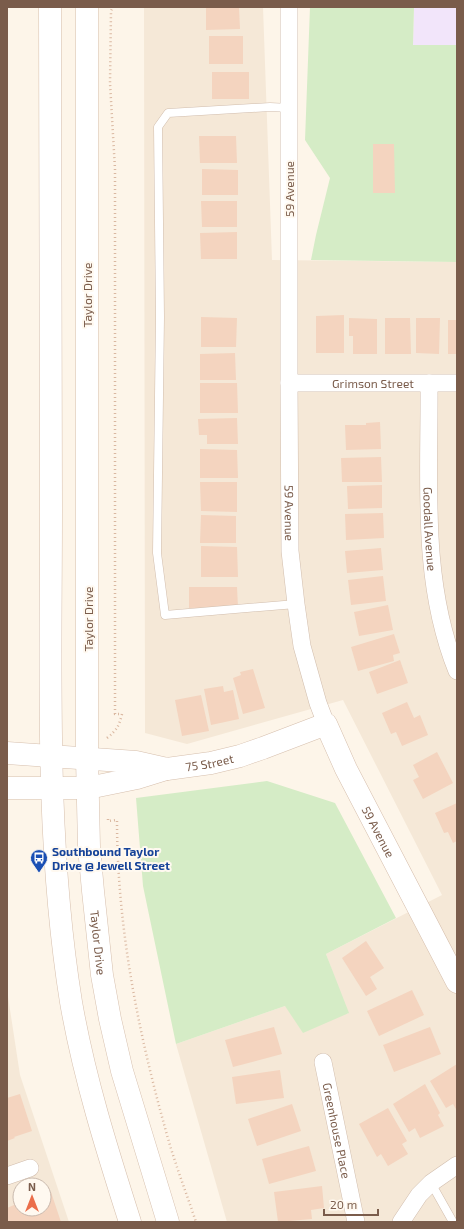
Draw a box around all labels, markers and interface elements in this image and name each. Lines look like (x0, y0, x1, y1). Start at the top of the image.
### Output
street label: 59 Avenue (282, 161, 296, 217)
street label: Taylor Drive (80, 263, 94, 327)
street label: Grimson Street (332, 376, 414, 390)
street label: 59 Avenue (283, 485, 297, 541)
street label: Goodall Avenue (421, 487, 440, 572)
street label: Taylor Drive (81, 587, 95, 651)
street label: 75 Street (184, 751, 235, 773)
street label: 59 Avenue (360, 804, 398, 860)
place label: Southbound Taylor Drive @ Jewell Street (52, 844, 170, 872)
bus stop icon: Southbound Taylor Drive @ Jewell Street (29, 848, 49, 873)
street label: Taylor Drive (88, 909, 109, 976)
street label: Greenhouse Place (320, 1081, 354, 1180)
north arrow (12, 1177, 52, 1217)
text: N (28, 1180, 36, 1193)
scale bar (324, 1191, 378, 1217)
text: 20 m (330, 1197, 357, 1211)

